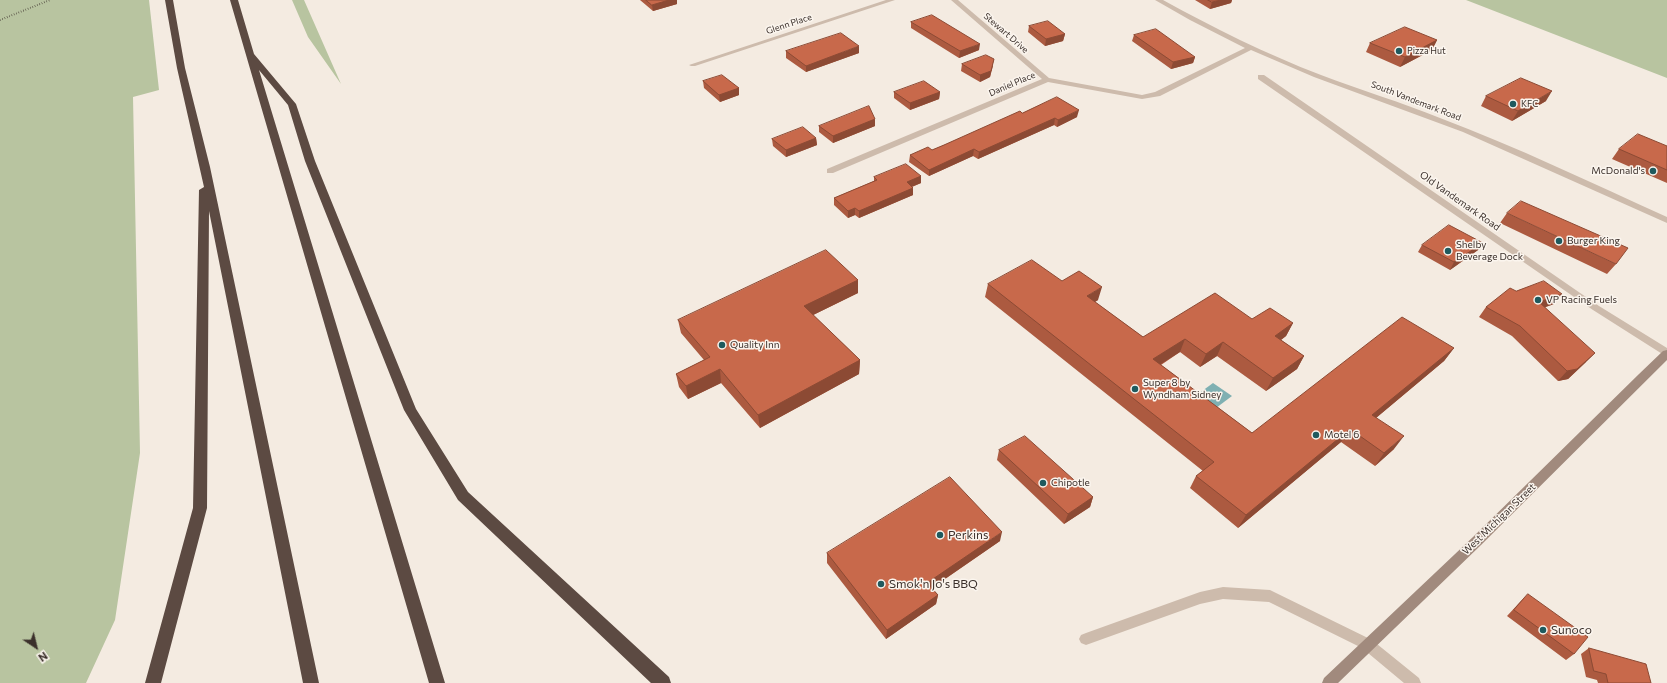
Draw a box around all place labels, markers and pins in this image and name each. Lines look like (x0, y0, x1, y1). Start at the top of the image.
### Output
marker: Pizza Hut (1394, 46, 1404, 56)
place label: Pizza Hut (1407, 46, 1446, 56)
marker: KFC (1508, 99, 1518, 109)
place label: KFC (1521, 99, 1538, 109)
place label: McDonald's (1591, 165, 1645, 177)
marker: McDonald's (1648, 166, 1658, 176)
place label: Burger King (1567, 235, 1620, 247)
marker: Burger King (1554, 236, 1564, 246)
place label: Shelby Beverage Dock (1456, 239, 1523, 262)
marker: Shelby Beverage Dock (1443, 246, 1453, 256)
place label: VP Racing Fuels (1546, 294, 1617, 306)
marker: VP Racing Fuels (1533, 295, 1543, 305)
place label: Quality Inn (730, 339, 780, 351)
marker: Quality Inn (717, 340, 727, 350)
place label: Super 8 by Wyndham Sidney (1143, 377, 1221, 400)
marker: Super 8 by Wyndham Sidney (1130, 384, 1140, 394)
place label: Motel 6 (1324, 429, 1359, 441)
marker: Motel 6 (1311, 430, 1321, 440)
place label: Chipotle (1051, 477, 1090, 489)
marker: Chipotle (1038, 478, 1048, 488)
place label: Perkins (948, 528, 988, 542)
marker: Perkins (935, 530, 945, 540)
place label: Smok'n Jo's BBQ (889, 577, 978, 591)
marker: Smok'n Jo's BBQ (876, 579, 886, 589)
place label: Sunoco (1551, 623, 1592, 637)
marker: Sunoco (1538, 625, 1548, 635)

